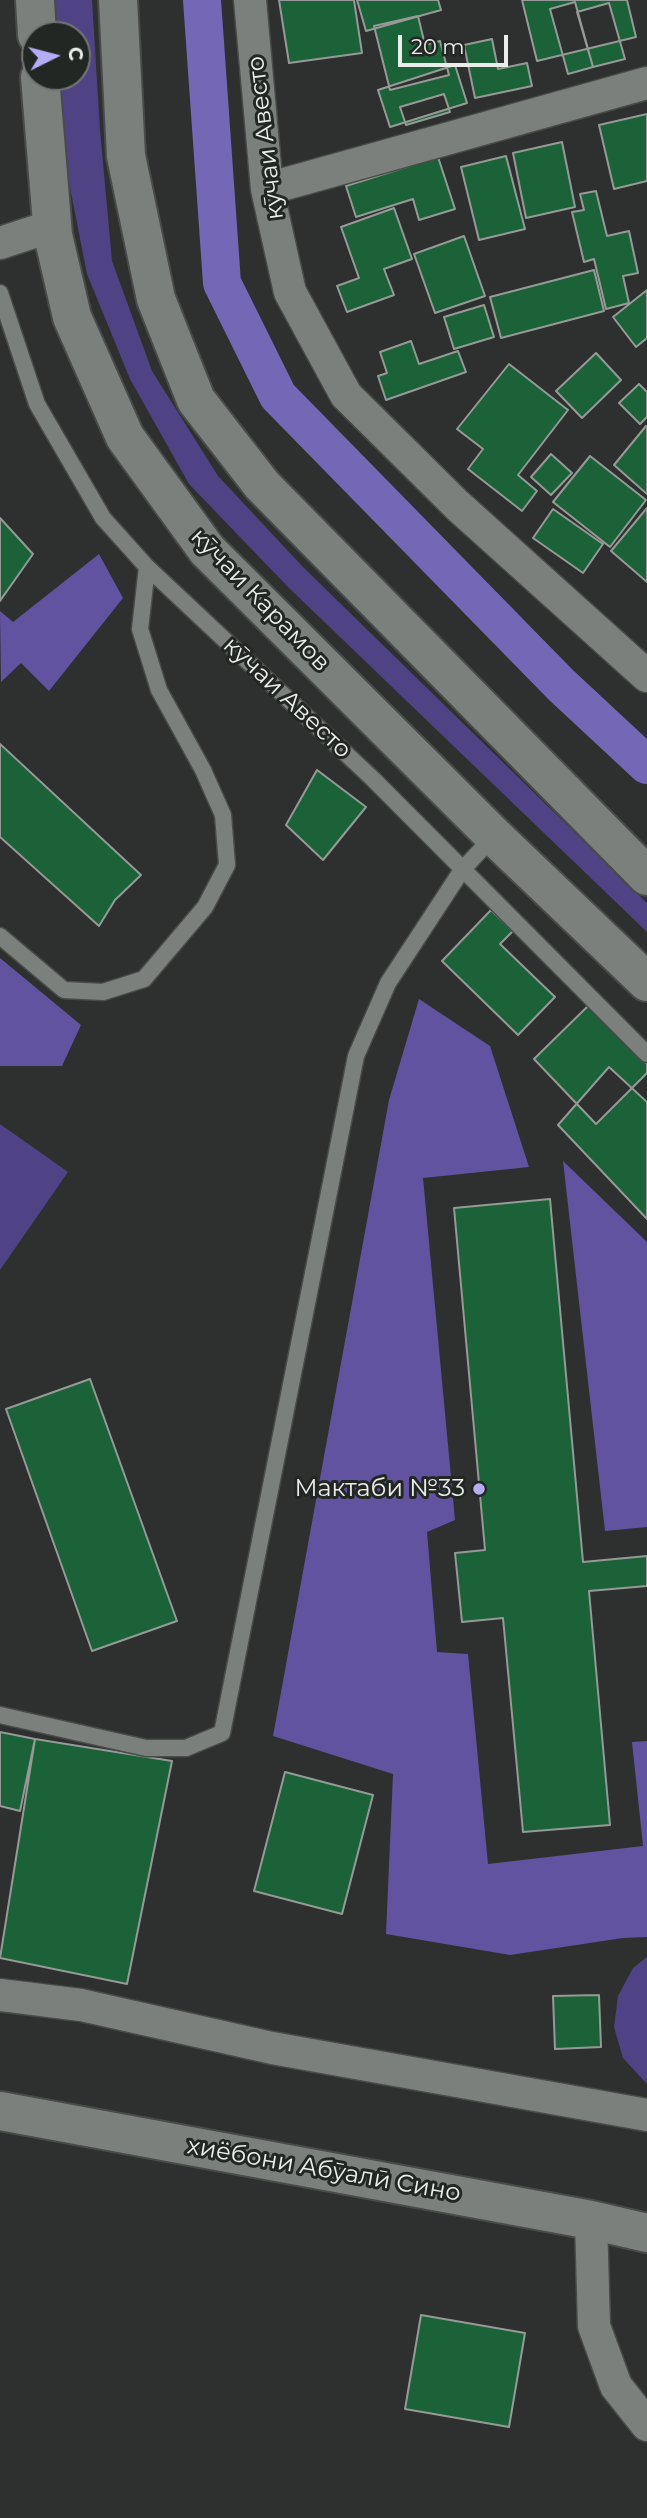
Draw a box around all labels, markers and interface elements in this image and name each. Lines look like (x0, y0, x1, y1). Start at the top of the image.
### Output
north arrow (21, 21, 91, 91)
scale bar (402, 21, 512, 65)
text: 20 m (411, 34, 465, 59)
text: С (63, 46, 88, 62)
street label: кӯчаи Авесто (242, 55, 290, 221)
street label: кӯчаи Карамов (184, 522, 336, 678)
street label: кӯчаи Авесто (217, 631, 357, 765)
place label: Мактаби №33 (294, 1475, 465, 1503)
marker: Мактаби №33 (471, 1481, 487, 1497)
street label: хиёбони Абӯалӣ Сино (185, 2132, 463, 2208)

